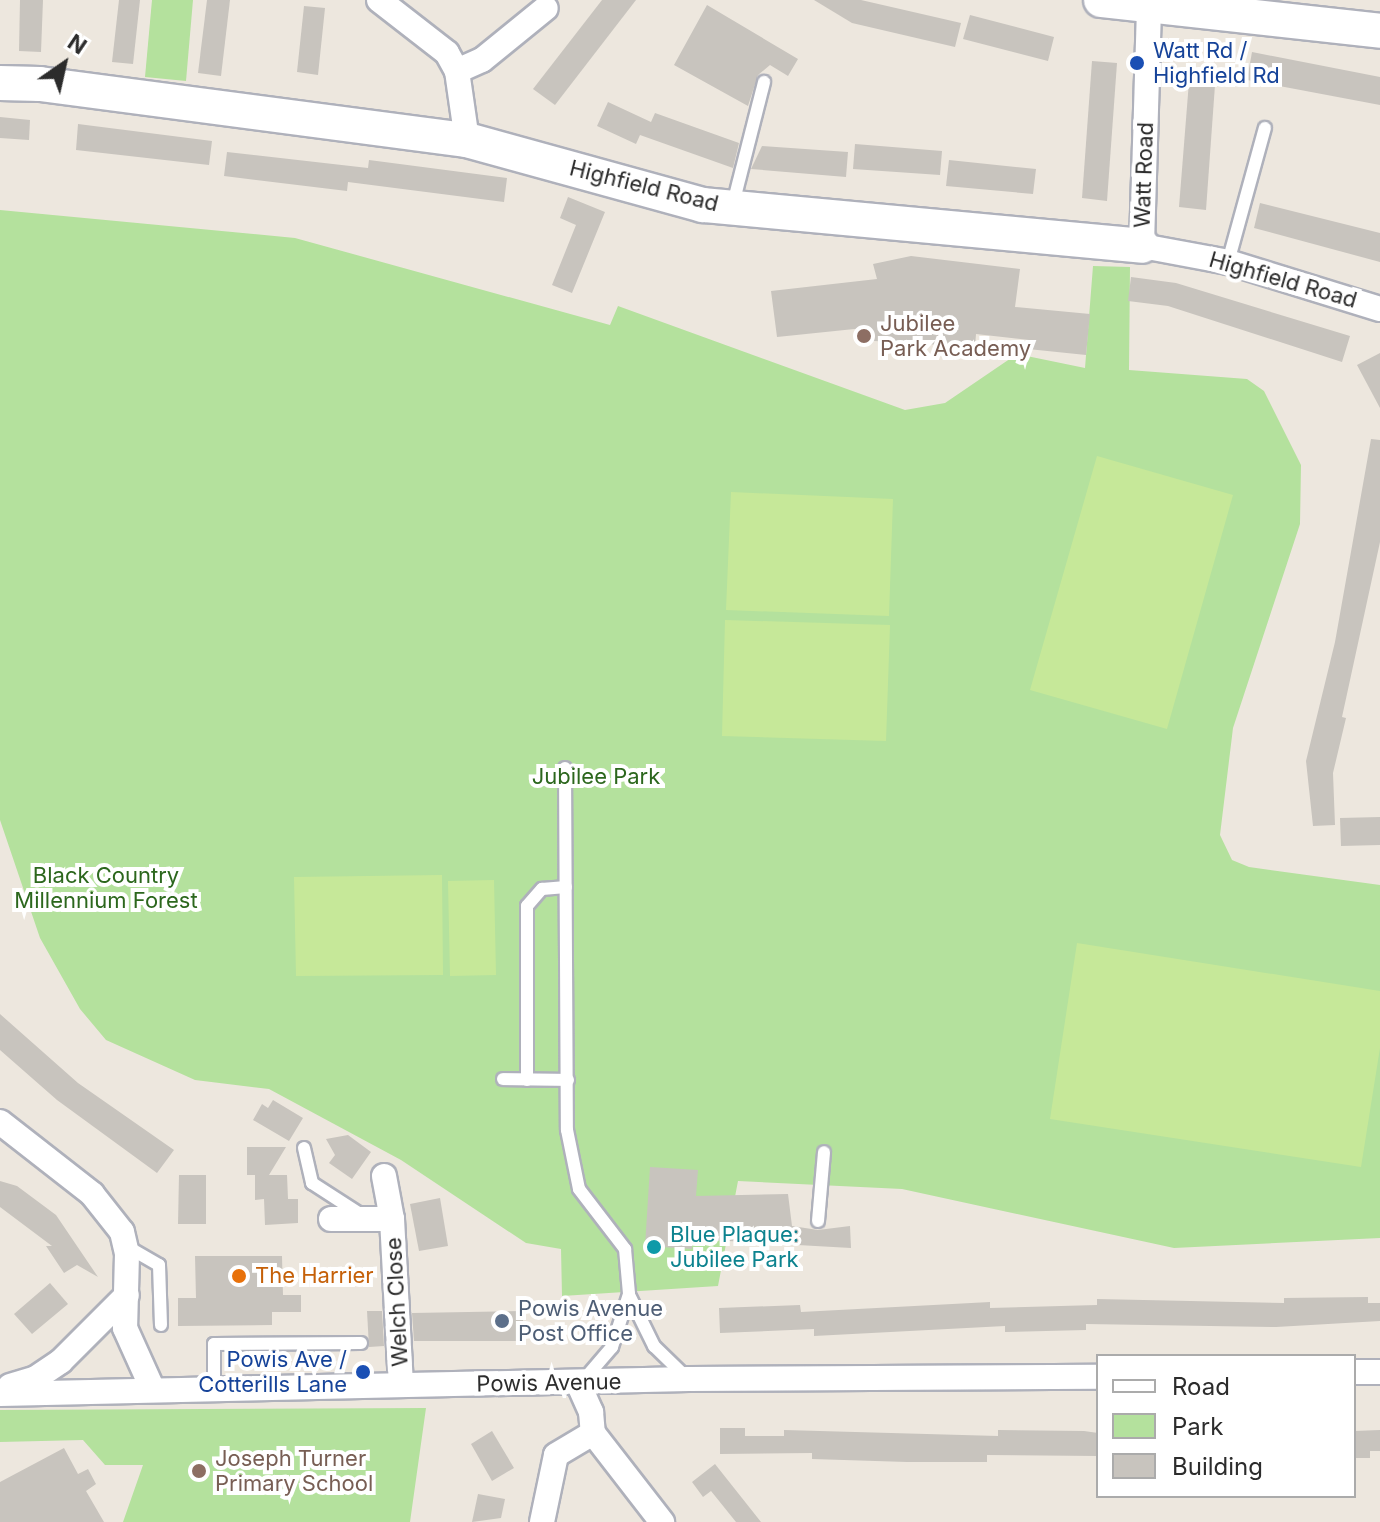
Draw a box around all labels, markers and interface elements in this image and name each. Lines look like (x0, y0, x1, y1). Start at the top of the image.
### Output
north arrow (24, 24, 104, 104)
text: N (63, 29, 92, 60)
place label: Watt Rd / Highfield Rd (1153, 37, 1280, 88)
marker: Watt Rd / Highfield Rd (1128, 54, 1146, 72)
street label: Watt Road (1129, 122, 1159, 228)
street label: Highfield Road (567, 155, 721, 217)
street label: Highfield Road (1206, 246, 1360, 314)
place label: Jubilee Park Academy (880, 310, 1031, 362)
marker: Jubilee Park Academy (855, 327, 873, 345)
park label: Jubilee Park (532, 764, 660, 790)
park label: Black Country Millennium Forest (14, 862, 198, 914)
place label: Blue Plaque: Jubilee Park (670, 1221, 799, 1272)
street label: Welch Close (380, 1237, 414, 1367)
marker: Blue Plaque: Jubilee Park (645, 1238, 663, 1256)
place label: The Harrier (255, 1263, 374, 1289)
marker: The Harrier (230, 1267, 248, 1285)
place label: Powis Avenue Post Office (518, 1295, 663, 1346)
marker: Powis Avenue Post Office (493, 1312, 511, 1330)
place label: Powis Ave / Cotterills Lane (198, 1346, 347, 1398)
legend (1096, 1354, 1356, 1498)
marker: Powis Ave / Cotterills Lane (354, 1363, 372, 1381)
street label: Powis Avenue (476, 1369, 622, 1397)
text: Road (1172, 1372, 1230, 1401)
text: Park (1172, 1412, 1223, 1441)
place label: Joseph Turner Primary School (215, 1445, 373, 1496)
text: Building (1172, 1452, 1263, 1481)
marker: Joseph Turner Primary School (190, 1462, 208, 1480)

